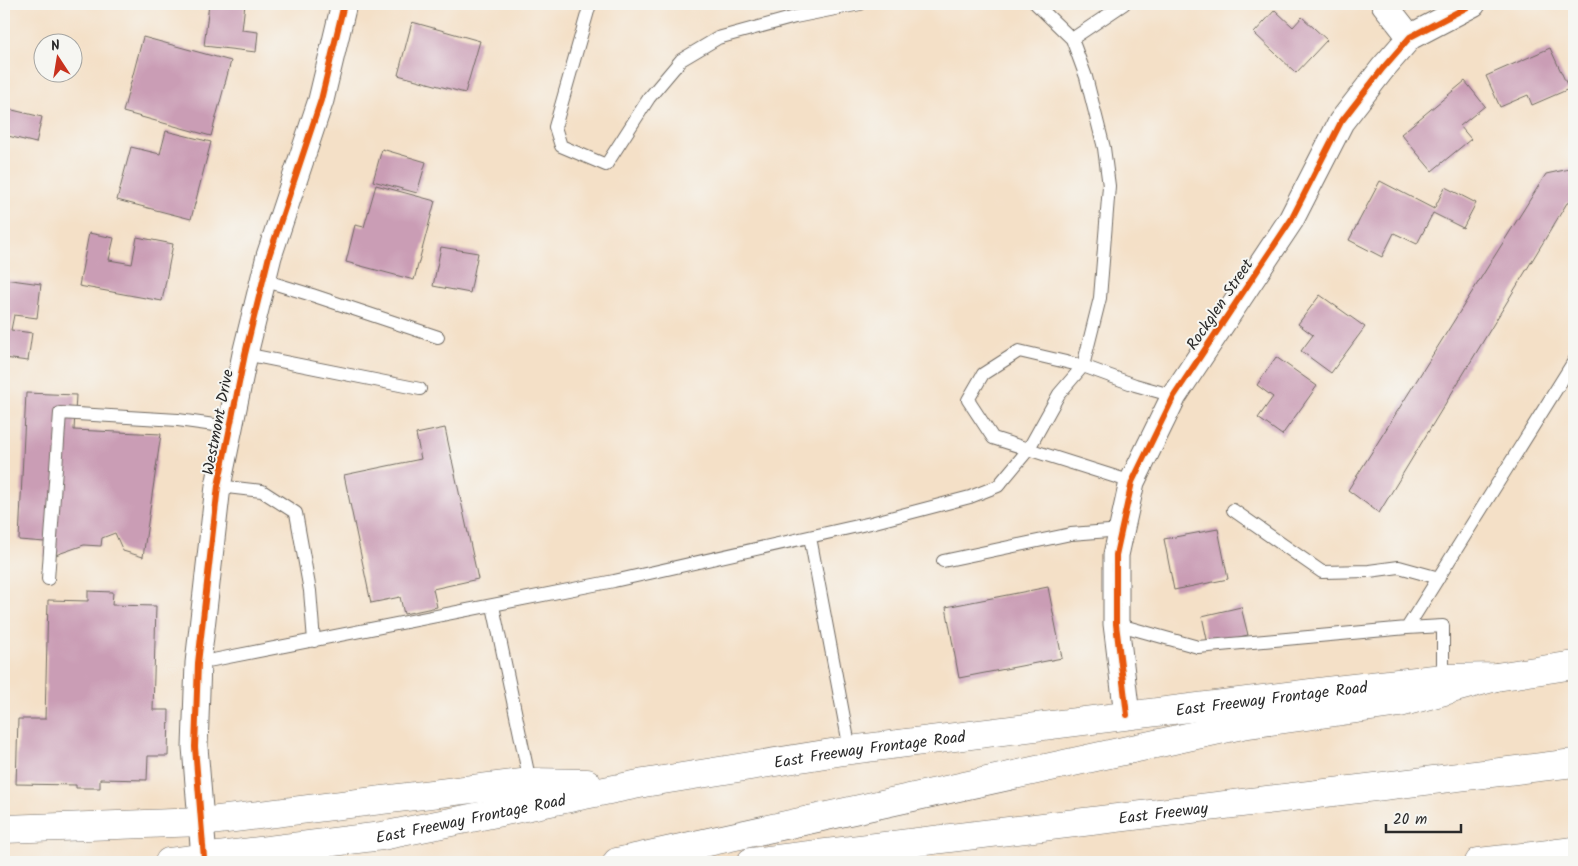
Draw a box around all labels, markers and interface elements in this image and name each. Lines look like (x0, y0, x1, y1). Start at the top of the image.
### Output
north arrow (32, 32, 82, 82)
text: N (49, 35, 62, 58)
street label: Rockglen Street (1180, 253, 1261, 356)
street label: Westmont Drive (196, 367, 241, 477)
street label: East Freeway Frontage Road (1174, 675, 1370, 724)
street label: East Freeway Frontage Road (772, 725, 968, 776)
street label: East Freeway Frontage Road (375, 788, 569, 851)
street label: East Freeway (1117, 796, 1210, 832)
scale bar (1386, 801, 1460, 833)
text: 20 m (1393, 808, 1427, 832)

